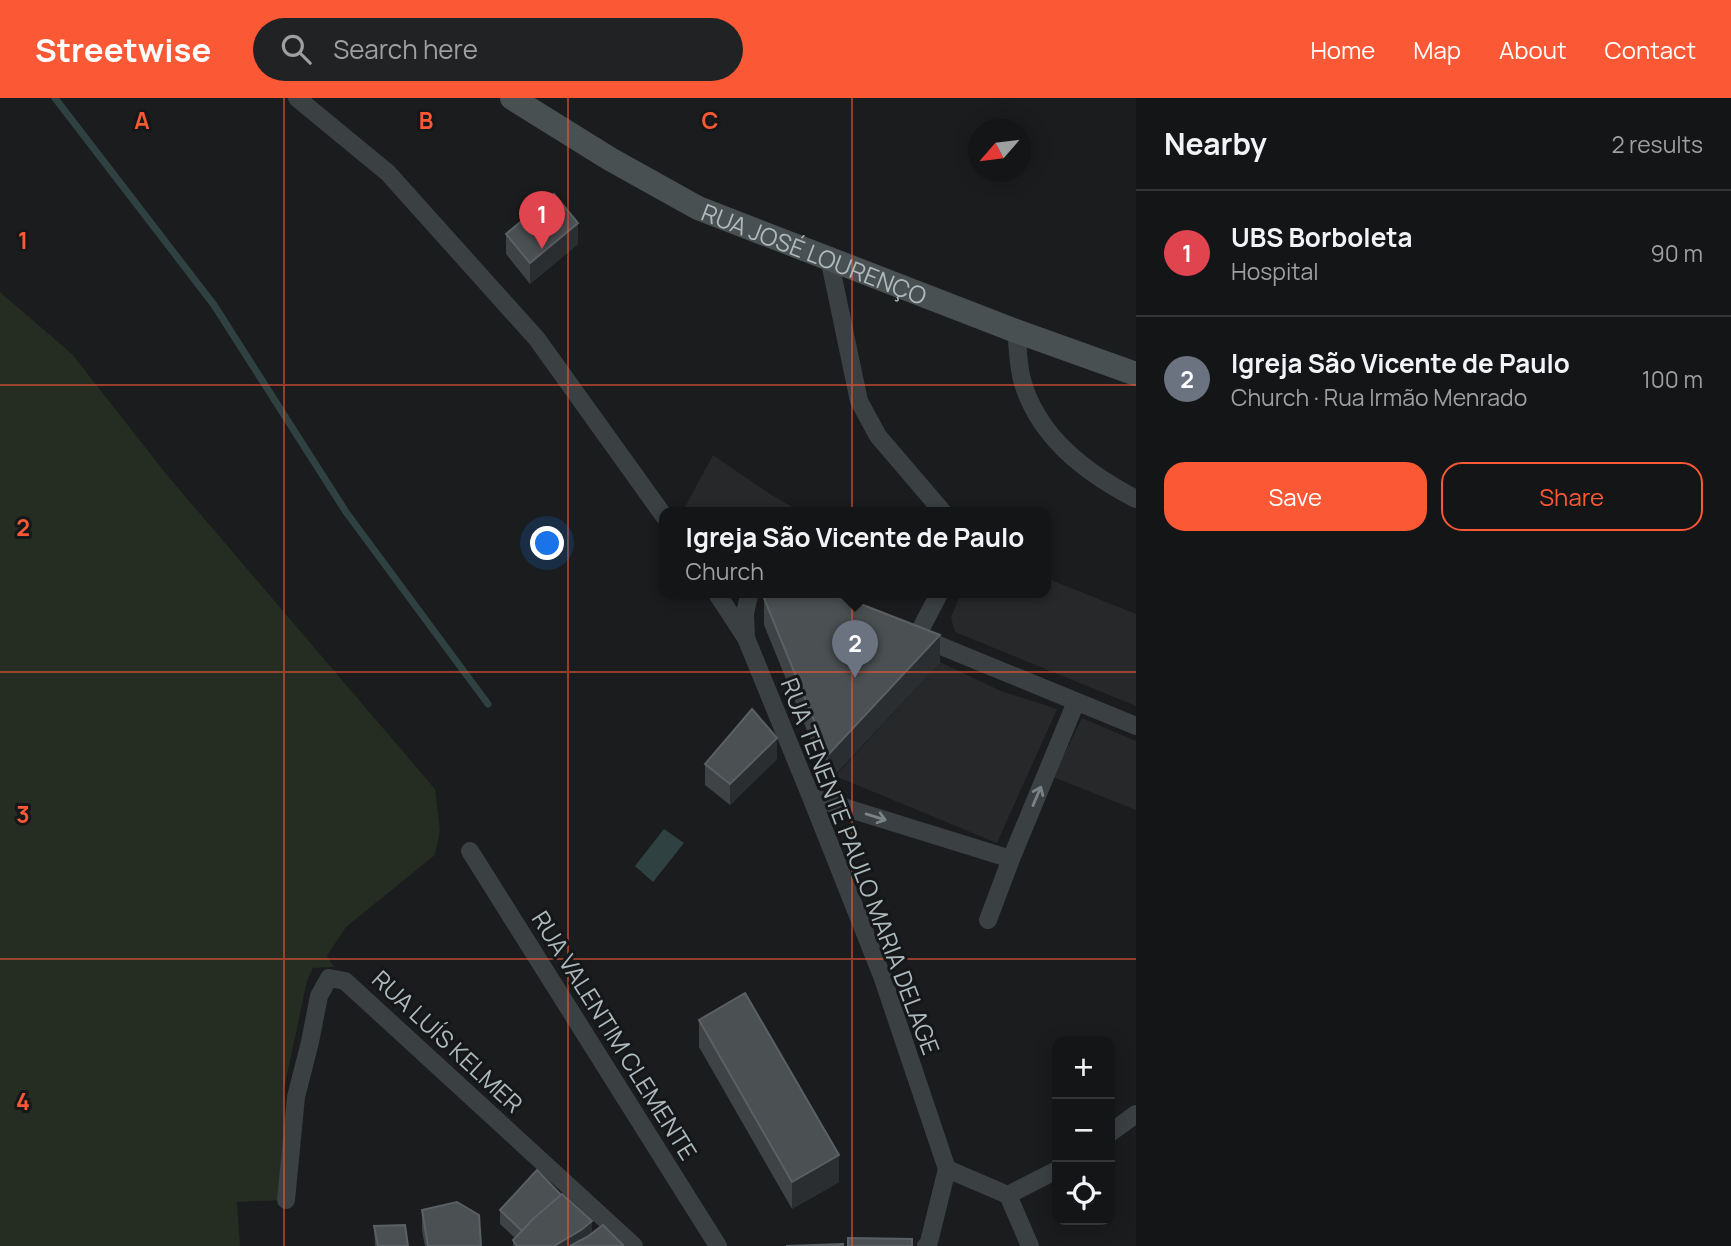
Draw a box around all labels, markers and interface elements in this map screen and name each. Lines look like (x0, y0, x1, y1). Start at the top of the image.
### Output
search box (253, 18, 743, 81)
text: Streetwise (35, 27, 211, 72)
icon: search (277, 30, 315, 68)
text: Search here (333, 31, 478, 67)
text: Home (1310, 33, 1375, 66)
text: Map (1413, 33, 1461, 66)
text: About (1499, 33, 1567, 66)
text: Contact (1605, 33, 1696, 66)
text: A (134, 104, 150, 136)
text: B (419, 104, 433, 136)
text: C (702, 104, 719, 136)
north arrow (968, 119, 1031, 182)
text: Nearby (1164, 123, 1267, 164)
text: 2 results (1611, 128, 1703, 160)
pin: 1 (519, 191, 565, 249)
street label: RUA JOSÉ LOURENÇO (697, 195, 932, 312)
text: UBS Borboleta (1231, 219, 1413, 255)
text: 1 (18, 224, 28, 256)
text: 1 (1182, 237, 1192, 269)
text: 90 m (1651, 237, 1703, 269)
text: Hospital (1231, 255, 1319, 287)
text: Igreja São Vicente de Paulo (1231, 345, 1570, 381)
text: 2 (1180, 363, 1194, 395)
text: 100 m (1642, 363, 1703, 395)
text: Church · Rua Irmão Menrado (1231, 381, 1527, 413)
button: Save (1164, 462, 1427, 531)
button: Share (1441, 462, 1703, 531)
popup (659, 507, 1051, 598)
text: 2 (16, 511, 30, 543)
text: Igreja São Vicente de Paulo (686, 519, 1024, 555)
your location (530, 526, 564, 560)
text: Church (686, 555, 764, 587)
pin: 2 (832, 620, 878, 678)
street label: RUA TENENTE PAULO MARIA DELAGE (774, 673, 948, 1059)
one-way arrow (1032, 785, 1045, 807)
text: 3 (16, 798, 30, 830)
one-way arrow (865, 811, 887, 824)
street label: RUA VALENTIM CLEMENTE (525, 904, 705, 1166)
street label: RUA LUÍS KELMER (366, 963, 530, 1119)
map controls (1052, 1036, 1115, 1225)
button: + (1052, 1036, 1115, 1099)
text: 4 (16, 1085, 30, 1117)
button: − (1052, 1099, 1115, 1162)
button: locate (1052, 1162, 1115, 1225)

